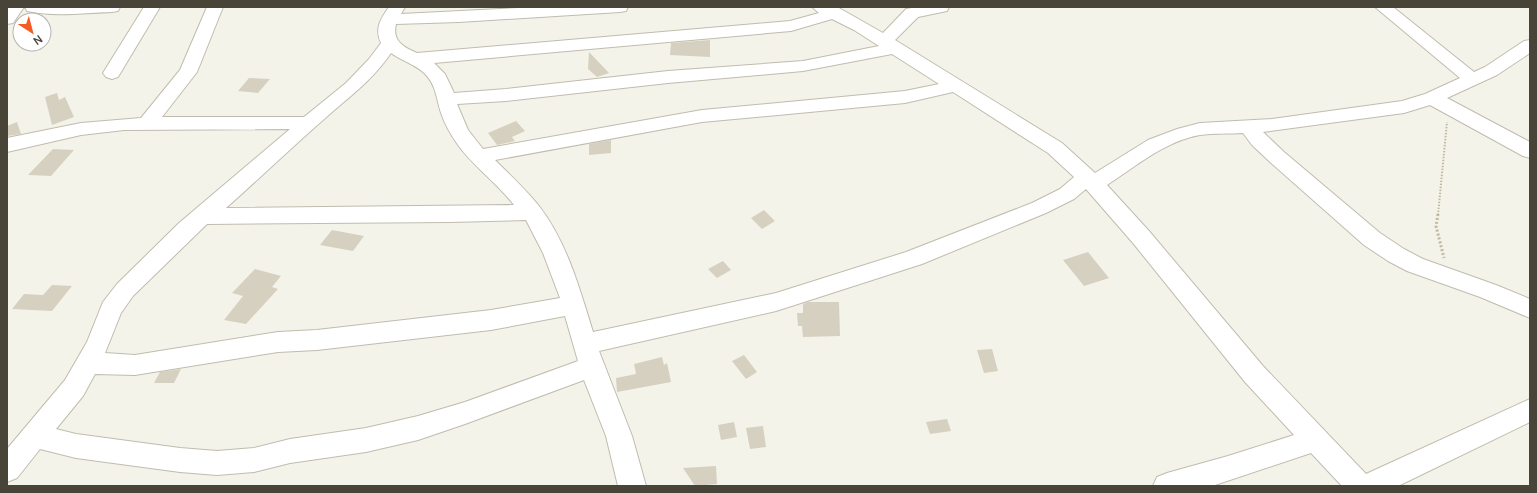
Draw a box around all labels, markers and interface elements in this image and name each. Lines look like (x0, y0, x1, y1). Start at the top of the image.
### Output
north arrow (12, 12, 52, 52)
text: N (30, 32, 46, 49)

